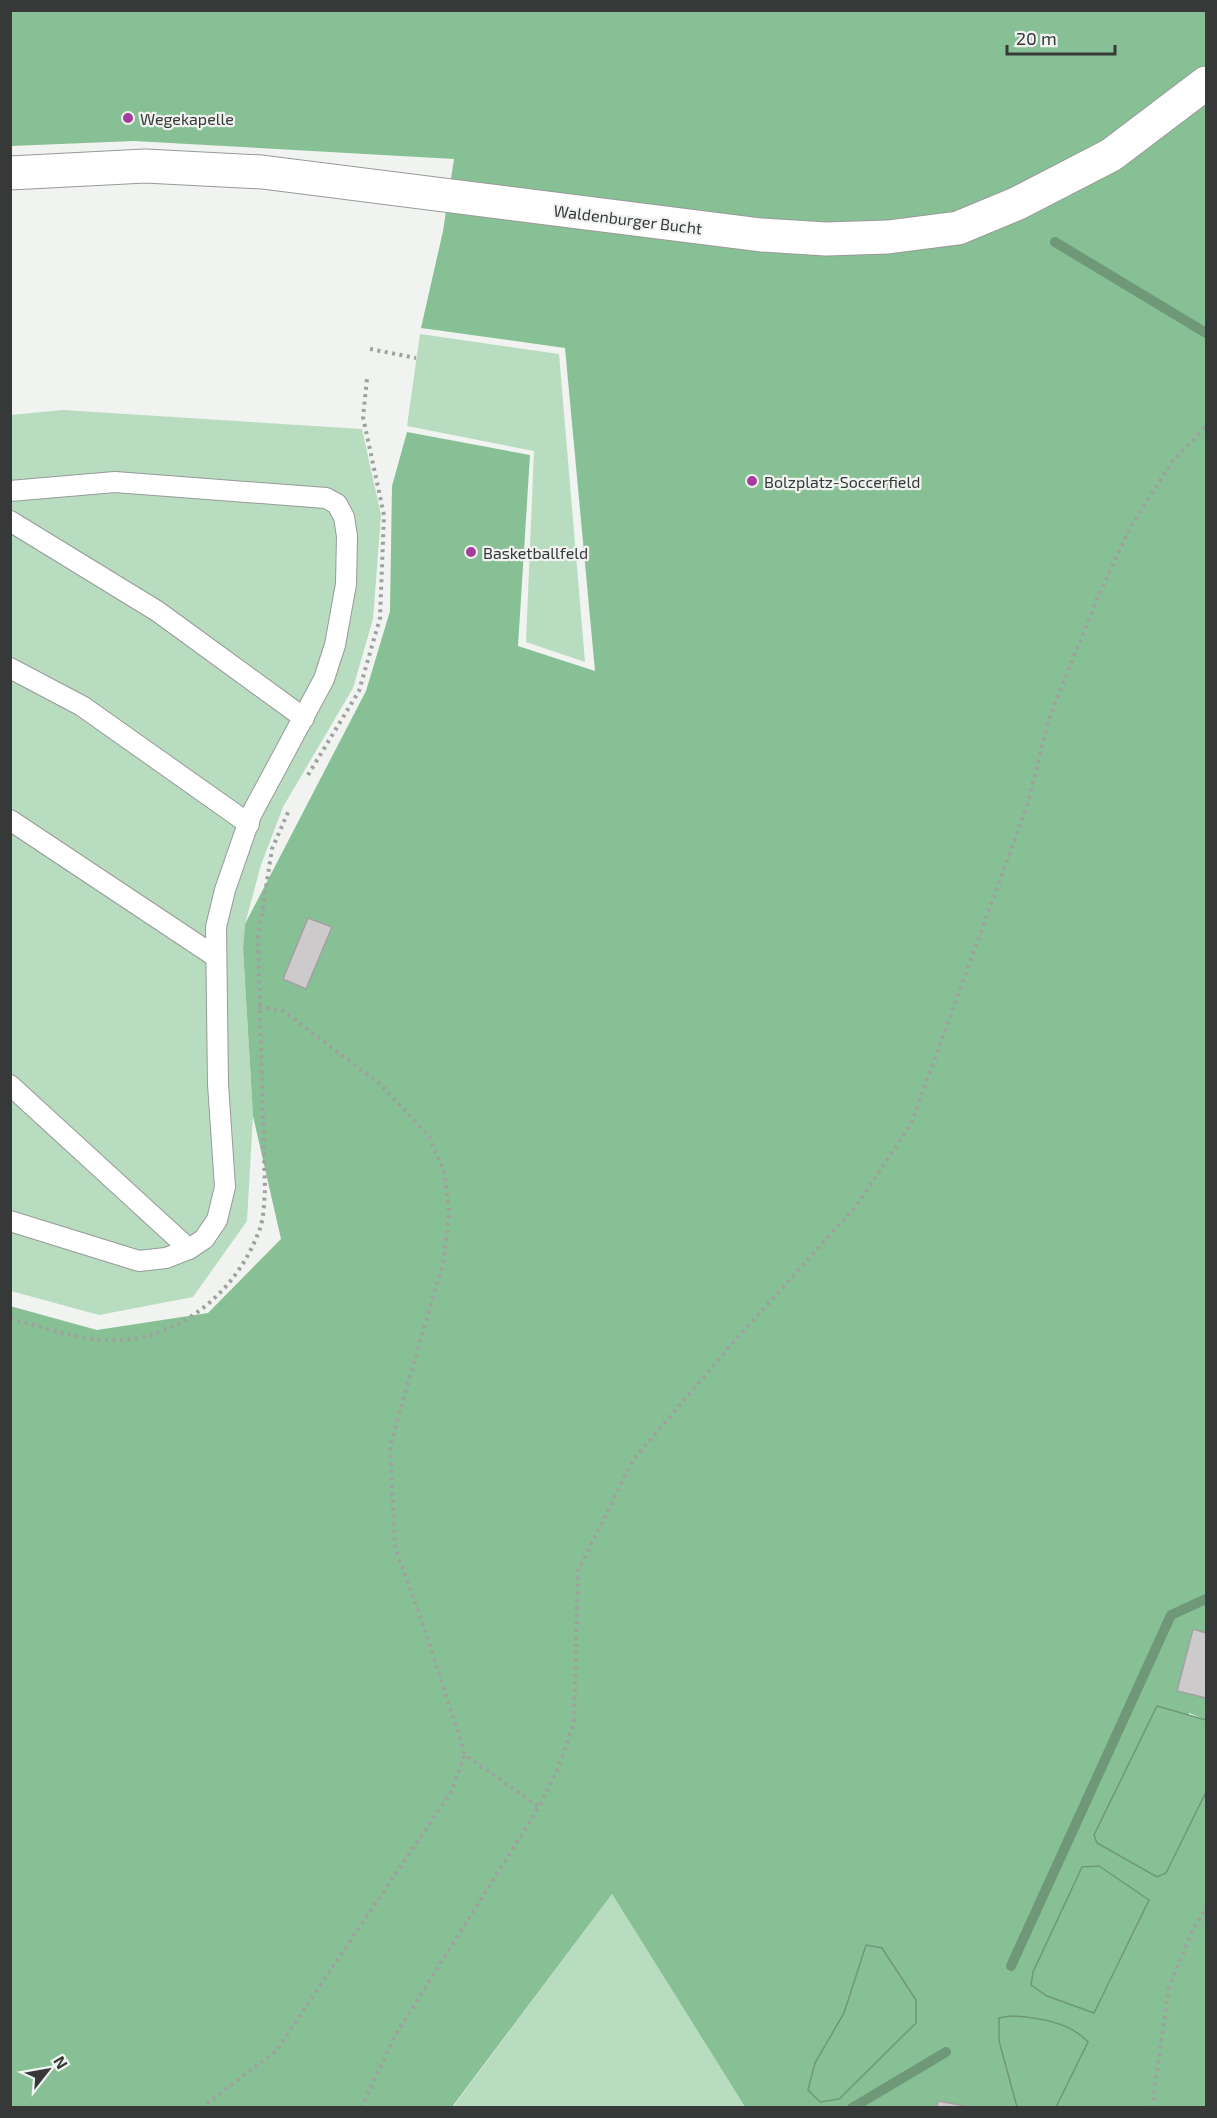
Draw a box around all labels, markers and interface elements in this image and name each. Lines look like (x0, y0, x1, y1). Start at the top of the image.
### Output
scale bar (1007, 18, 1115, 56)
text: 20 m (1016, 27, 1057, 49)
place label: Wegekapelle (140, 109, 234, 128)
marker: Wegekapelle (121, 111, 135, 125)
street label: Waldenburger Bucht (553, 200, 703, 238)
place label: Bolzplatz-Soccerfield (764, 472, 920, 491)
marker: Bolzplatz-Soccerfield (745, 474, 759, 488)
place label: Basketballfeld (483, 543, 588, 562)
marker: Basketballfeld (464, 545, 478, 559)
north arrow (18, 2040, 78, 2100)
text: N (50, 2052, 72, 2072)

